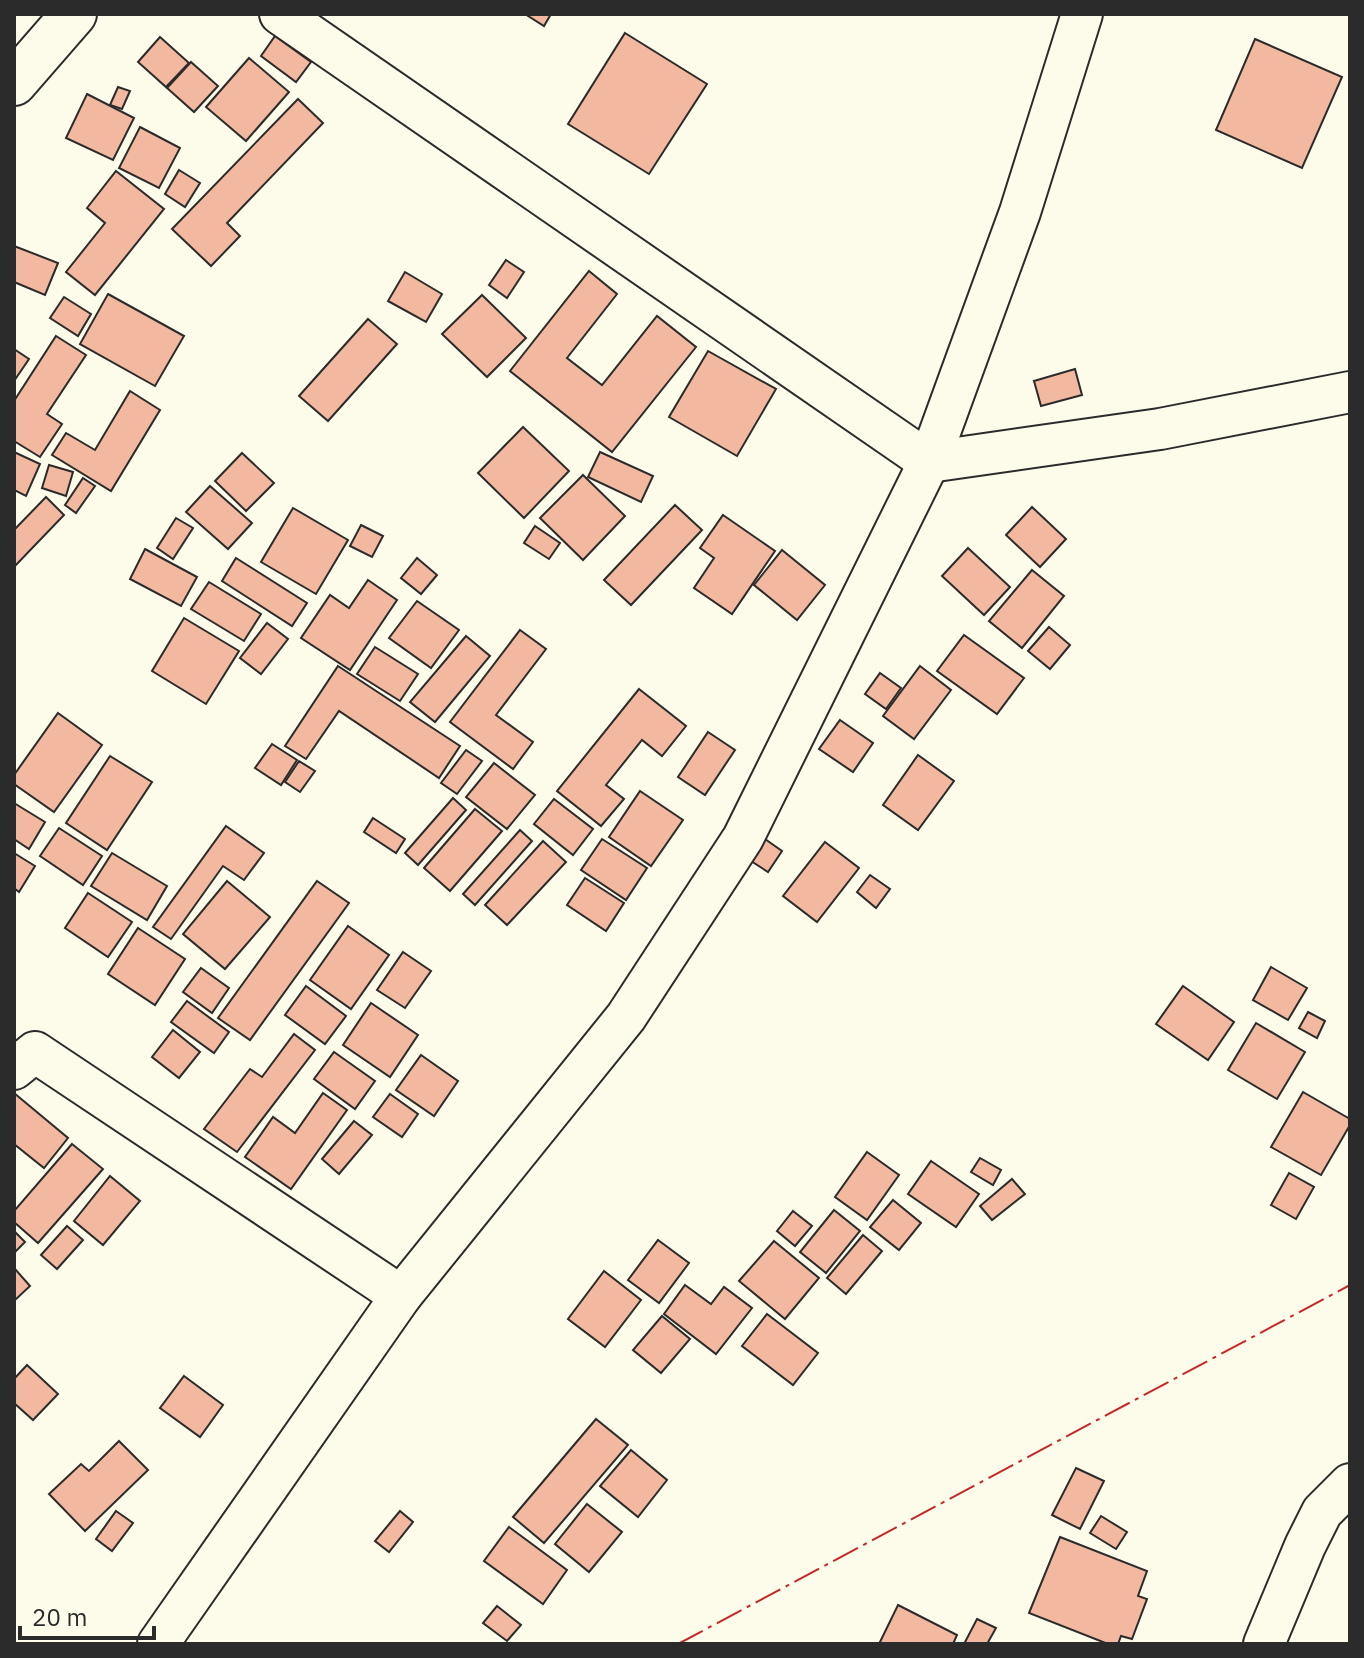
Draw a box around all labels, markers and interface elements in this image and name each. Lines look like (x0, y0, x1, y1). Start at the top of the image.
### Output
scale bar (20, 1590, 154, 1640)
text: 20 m (32, 1601, 87, 1633)

